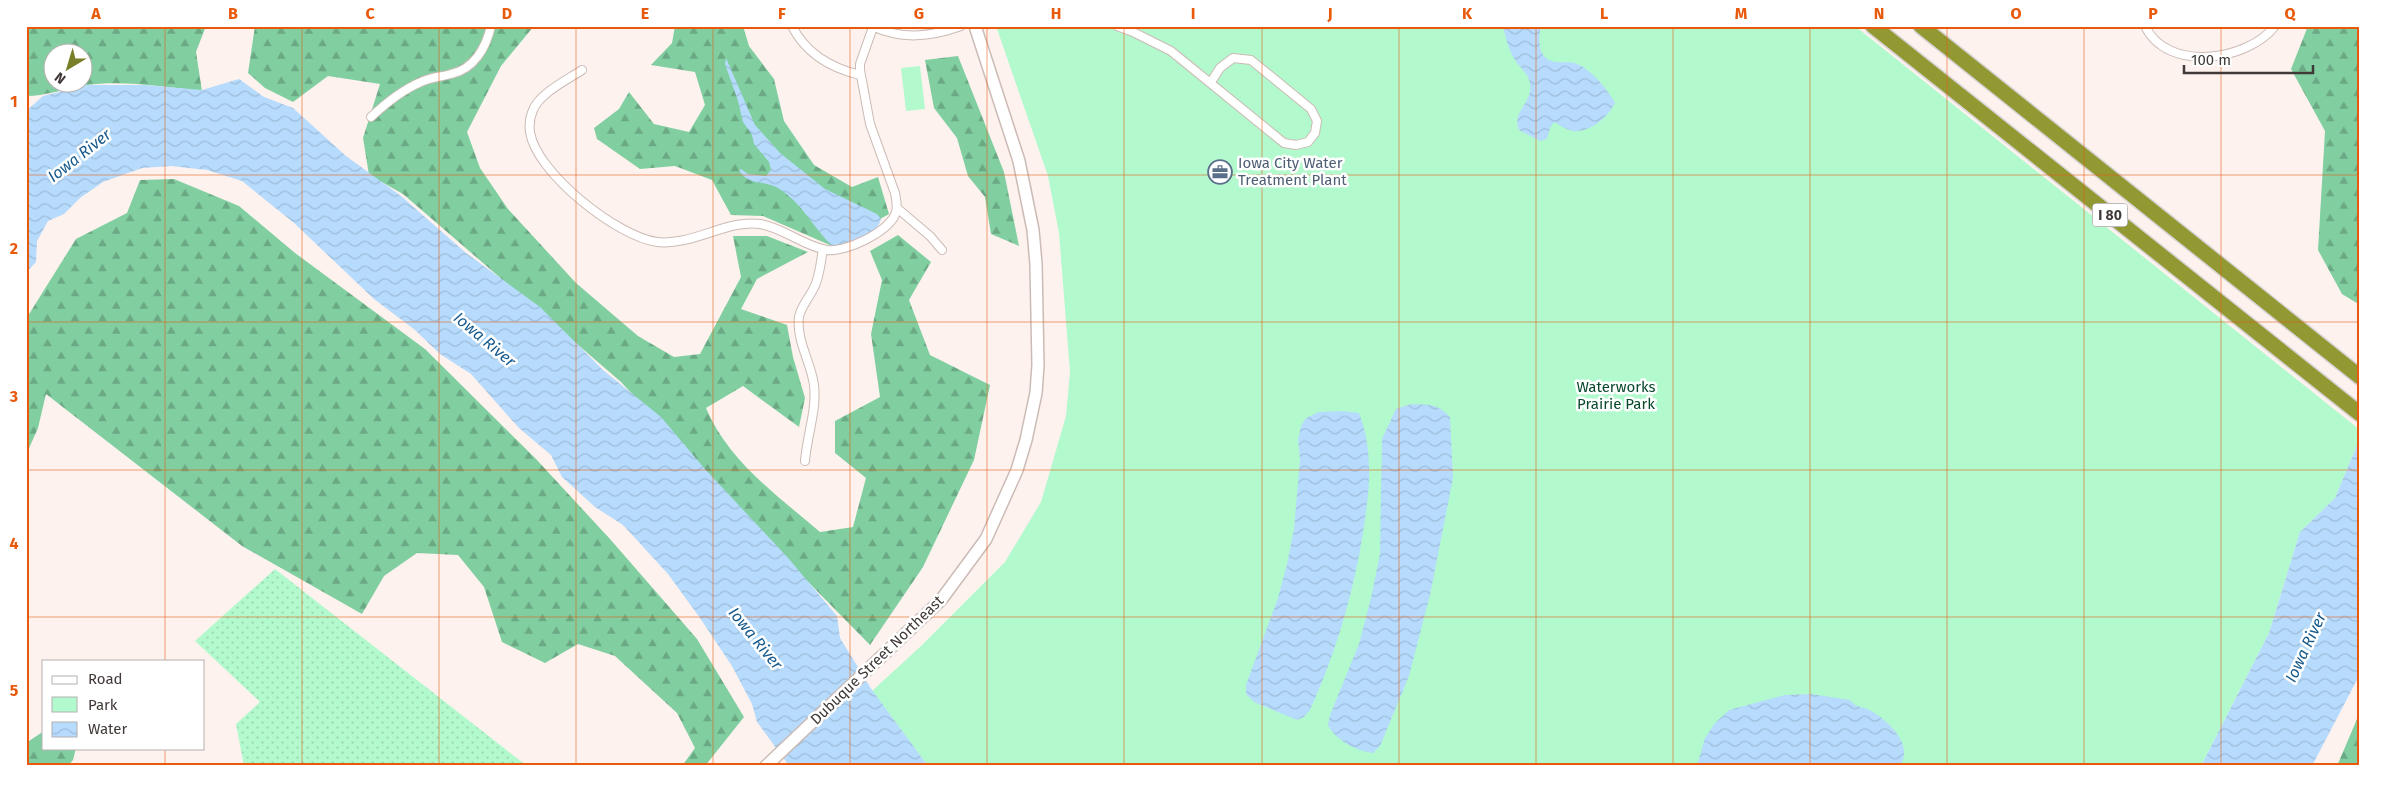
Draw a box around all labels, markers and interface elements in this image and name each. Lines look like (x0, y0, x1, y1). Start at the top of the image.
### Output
text: A (90, 4, 101, 23)
text: B (228, 4, 238, 23)
text: C (365, 4, 375, 23)
text: D (502, 4, 512, 23)
text: E (641, 4, 649, 23)
text: F (778, 4, 786, 23)
text: G (914, 4, 924, 23)
text: H (1051, 4, 1061, 23)
text: I (1191, 4, 1195, 23)
text: J (1326, 4, 1333, 23)
text: K (1462, 4, 1473, 23)
text: L (1600, 4, 1608, 23)
text: M (1735, 4, 1748, 23)
text: N (1874, 4, 1884, 23)
text: O (2010, 4, 2022, 23)
text: P (2148, 4, 2158, 23)
text: Q (2284, 4, 2296, 23)
north arrow (42, 42, 92, 92)
scale bar (2184, 42, 2312, 74)
text: 100 m (2191, 51, 2231, 69)
text: N (51, 68, 69, 87)
text: 1 (10, 92, 18, 111)
water label: Iowa River (44, 124, 115, 186)
place label: Iowa City Water Treatment Plant (1238, 154, 1347, 189)
office icon: Iowa City Water Treatment Plant (1207, 159, 1233, 185)
road number: I 80 (2092, 204, 2128, 226)
text: 2 (10, 239, 18, 258)
water label: Iowa River (450, 308, 520, 371)
park label: Waterworks Prairie Park (1576, 378, 1656, 413)
text: 3 (9, 387, 18, 406)
text: 4 (9, 534, 19, 553)
street label: Dubuque Street Northeast (807, 591, 948, 728)
water label: Iowa River (725, 603, 787, 674)
water label: Iowa River (2281, 609, 2330, 685)
legend (42, 660, 205, 750)
text: Road (88, 670, 123, 688)
text: 5 (10, 681, 19, 700)
text: Park (88, 696, 118, 714)
text: Water (88, 720, 127, 738)

